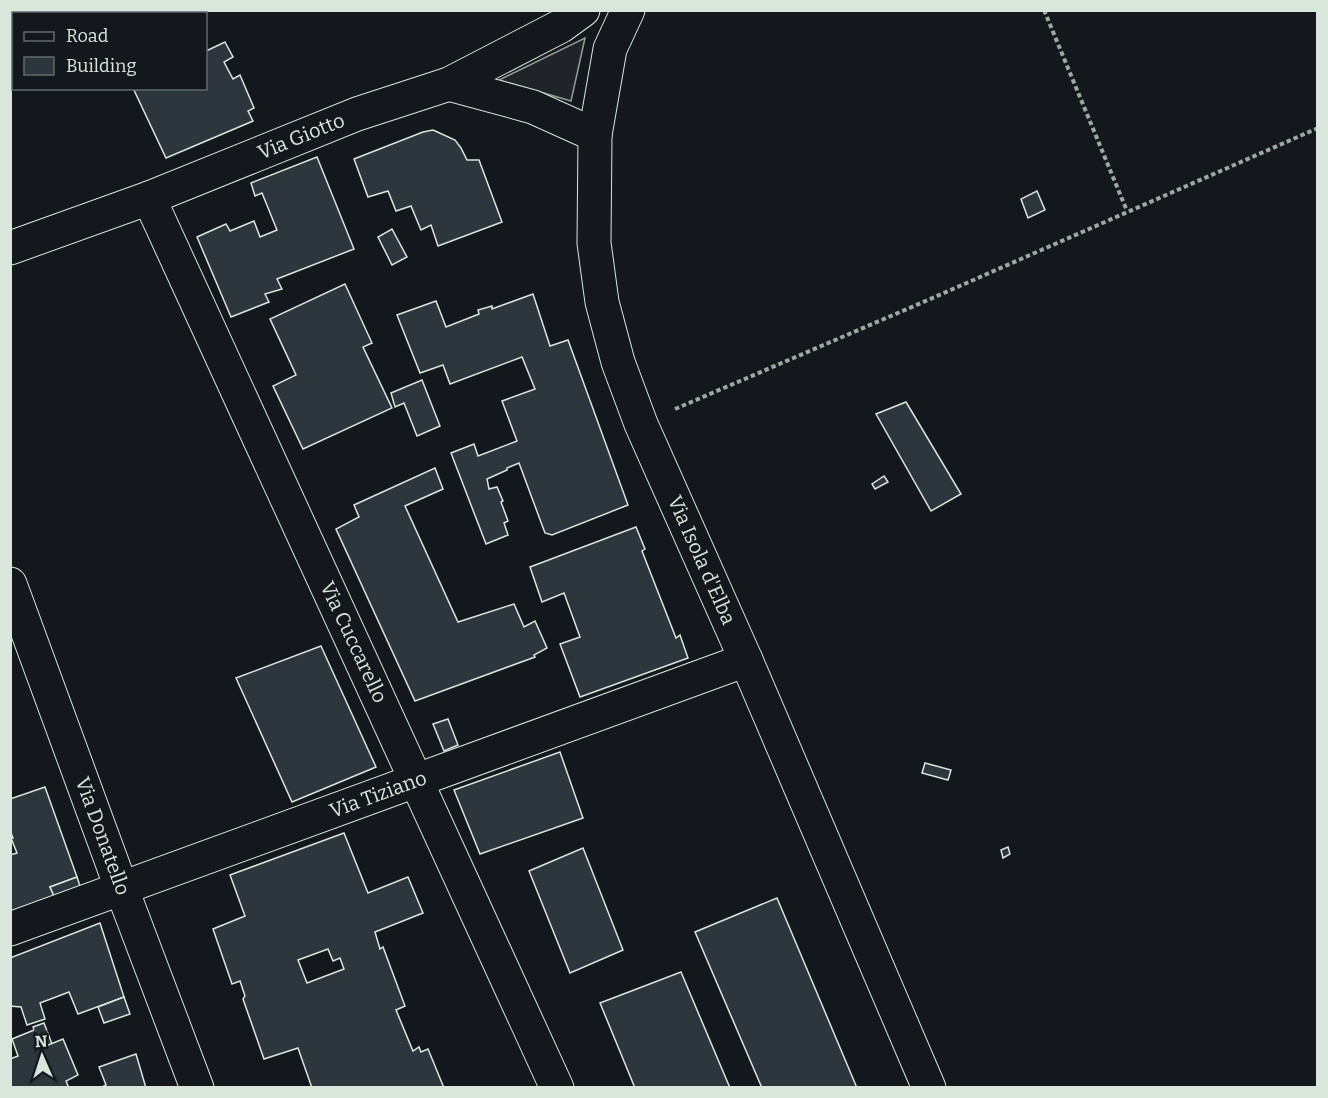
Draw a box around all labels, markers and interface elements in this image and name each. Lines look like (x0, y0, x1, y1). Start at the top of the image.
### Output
legend (12, 12, 207, 90)
text: Road (66, 25, 109, 47)
text: Building (66, 55, 137, 77)
street label: Via Giotto (254, 108, 348, 164)
street label: Via Isola d'Elba (663, 492, 741, 628)
street label: Via Cuccarello (315, 577, 393, 707)
street label: Via Tiziano (326, 765, 430, 823)
street label: Via Donatello (71, 774, 135, 898)
north arrow (12, 1026, 72, 1086)
text: N (35, 1032, 48, 1051)

